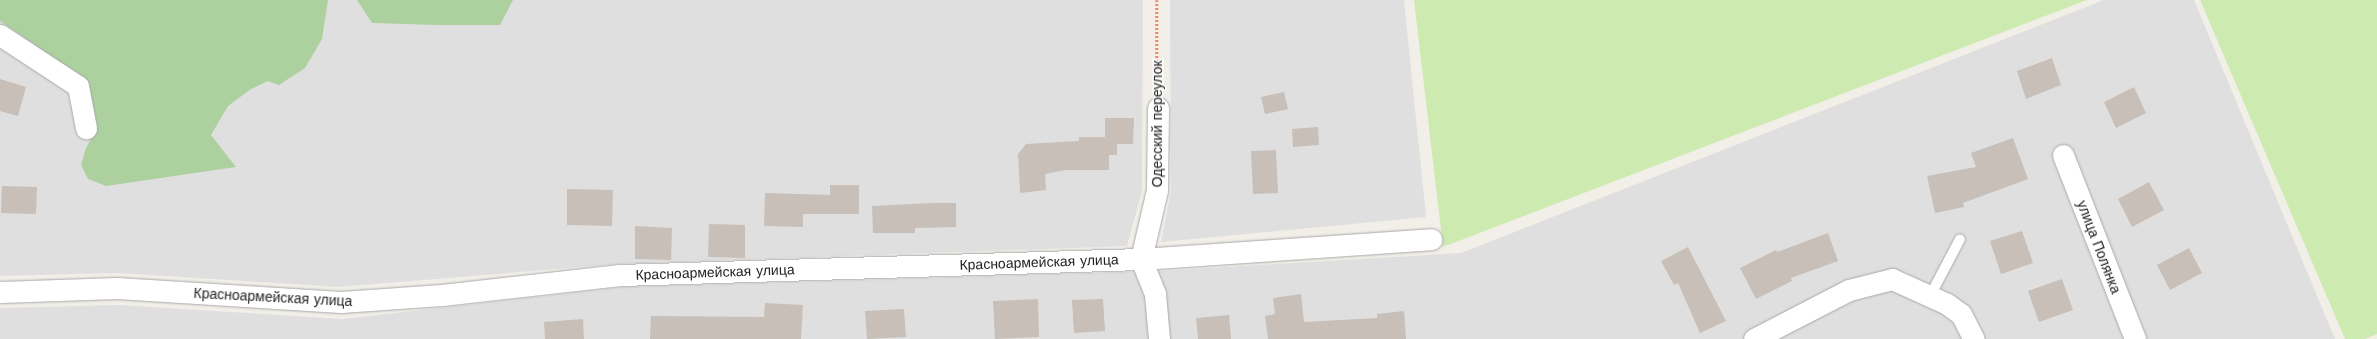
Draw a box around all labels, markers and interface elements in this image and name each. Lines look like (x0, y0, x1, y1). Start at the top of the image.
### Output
street label: Одесский переулок (1149, 61, 1165, 187)
street label: улица Полянка (2074, 198, 2124, 296)
street label: Красноармейская улица (959, 251, 1119, 273)
street label: Красноармейская улица (635, 261, 795, 283)
street label: Красноармейская улица (193, 284, 353, 310)

